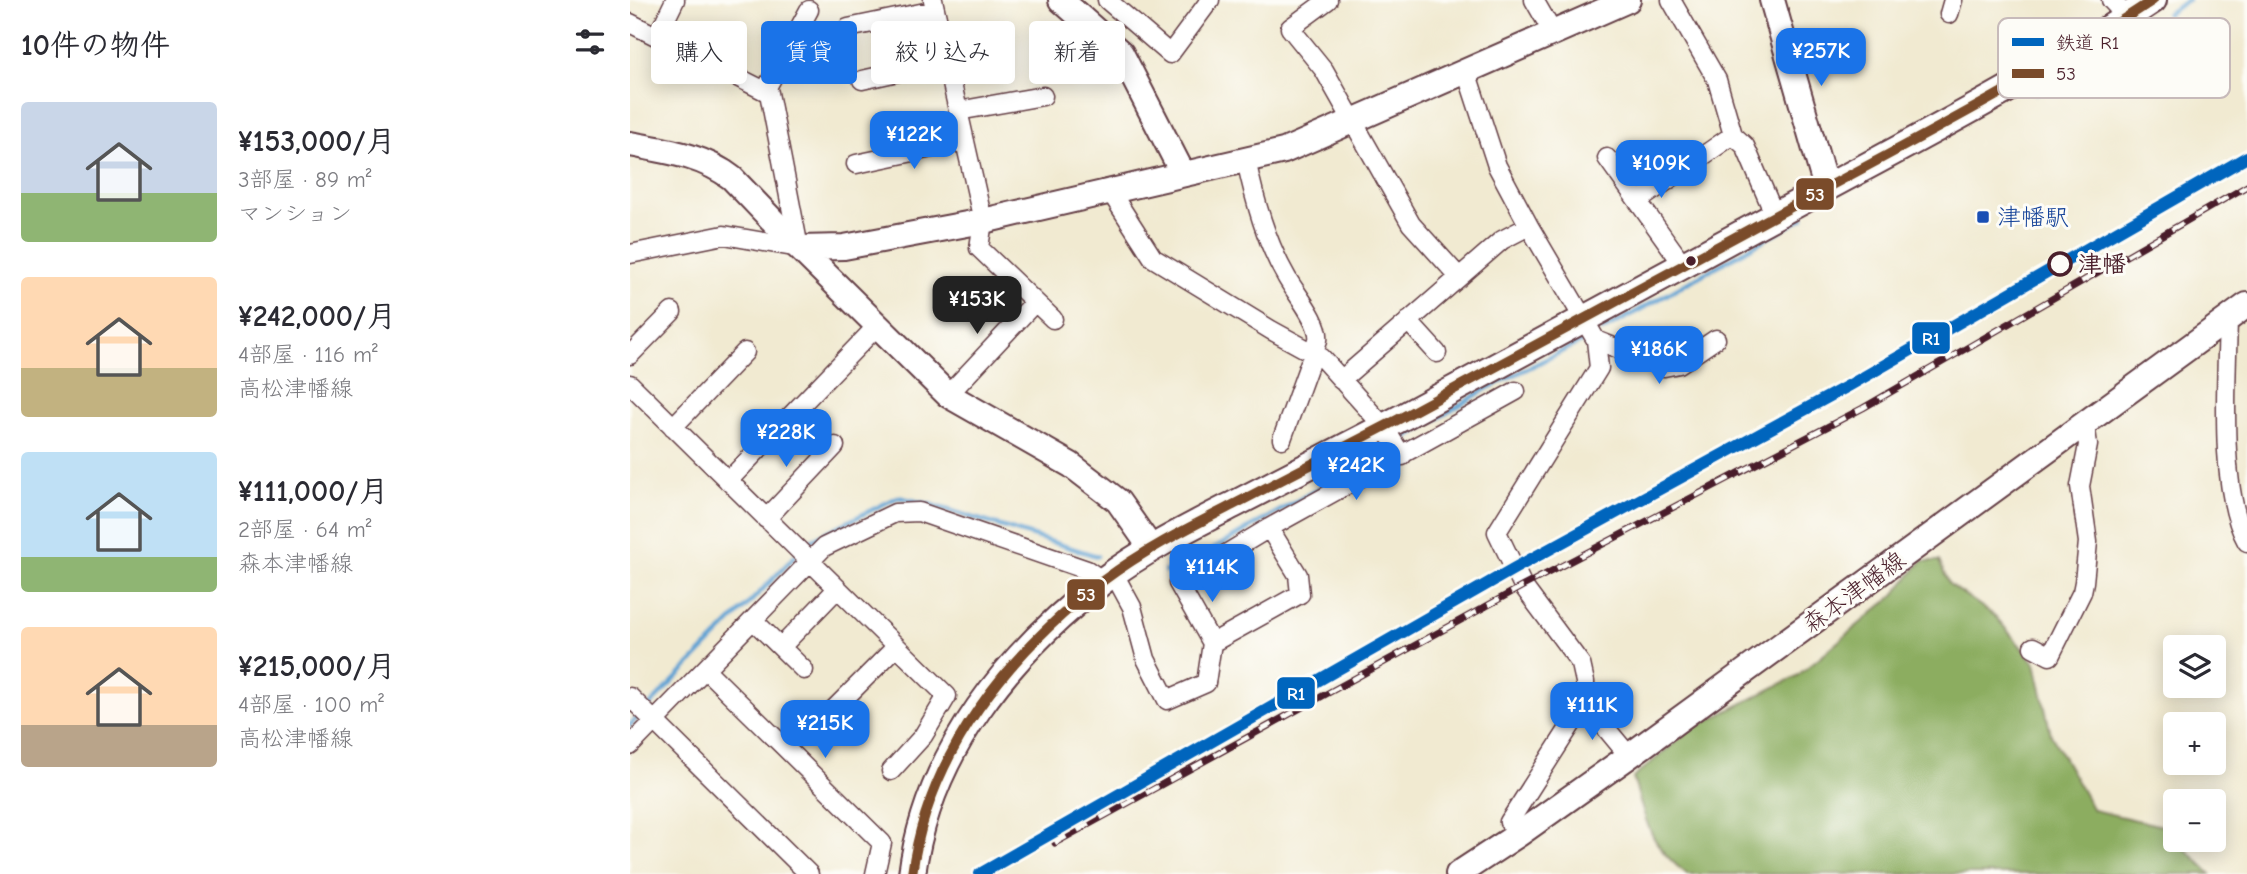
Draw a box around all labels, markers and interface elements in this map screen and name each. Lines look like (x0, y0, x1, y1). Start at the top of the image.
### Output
legend (1998, 18, 2230, 98)
chip: 購入 (651, 21, 747, 84)
chip: 賃貸 (761, 21, 857, 84)
chip: 絞り込み (871, 21, 1015, 84)
chip: 新着 (1029, 21, 1125, 84)
icon: filters (571, 23, 609, 61)
text: 10件の物件 (21, 28, 170, 63)
pin: ¥257K (1772, 28, 1870, 88)
text: 鉄道 R1 (2056, 32, 2119, 54)
text: ¥257K (1792, 37, 1850, 64)
text: 53 (2056, 63, 2076, 85)
pin: ¥122K (865, 111, 963, 171)
text: ¥122K (886, 120, 942, 147)
text: ¥153,000/月 (238, 124, 396, 159)
icon: home (77, 130, 161, 214)
pin: ¥109K (1612, 140, 1710, 200)
text: ¥109K (1632, 149, 1690, 176)
text: 3部屋 · 89 m² (238, 166, 372, 193)
line badge: 53 (1795, 177, 1835, 211)
text: 53 (1805, 184, 1825, 206)
text: マンション (238, 200, 352, 227)
place label: 津幡駅 (1997, 203, 2069, 231)
marker: 津幡駅 (1975, 209, 1991, 225)
place label: 津幡 (2078, 250, 2126, 278)
marker: 津幡 (2048, 252, 2072, 276)
unlabelled marker (1684, 254, 1698, 268)
pin: ¥153K (928, 276, 1026, 336)
text: ¥153K (949, 285, 1005, 312)
text: ¥242,000/月 (238, 299, 396, 334)
icon: home (77, 305, 161, 389)
line badge: R1 (1911, 321, 1951, 355)
pin: ¥186K (1610, 326, 1708, 386)
text: R1 (1922, 328, 1940, 350)
text: ¥186K (1630, 335, 1688, 362)
text: 4部屋 · 116 m² (238, 341, 378, 368)
text: 高松津幡線 (238, 375, 353, 402)
pin: ¥228K (737, 410, 835, 469)
text: ¥228K (757, 418, 815, 445)
pin: ¥242K (1307, 442, 1405, 502)
text: ¥242K (1327, 451, 1385, 478)
text: ¥111,000/月 (238, 474, 388, 509)
icon: home (77, 480, 161, 564)
text: 2部屋 · 64 m² (238, 516, 371, 543)
pin: ¥114K (1163, 544, 1261, 604)
street label: 森本津幡線 (1797, 545, 1911, 639)
text: 森本津幡線 (238, 550, 353, 577)
text: ¥114K (1186, 553, 1238, 580)
line badge: 53 (1066, 578, 1106, 611)
text: 53 (1076, 584, 1096, 606)
map controls (2163, 635, 2226, 852)
button: layers (2163, 635, 2226, 698)
text: ¥215,000/月 (238, 649, 396, 684)
icon: home (77, 655, 161, 739)
line badge: R1 (1276, 676, 1316, 710)
pin: ¥111K (1543, 682, 1641, 742)
text: R1 (1287, 683, 1305, 705)
text: 4部屋 · 100 m² (238, 691, 384, 718)
text: ¥111K (1566, 691, 1618, 718)
pin: ¥215K (776, 700, 874, 760)
text: ¥215K (797, 709, 853, 736)
button: + (2163, 712, 2226, 775)
text: 高松津幡線 (238, 725, 353, 752)
button: − (2163, 789, 2226, 852)

